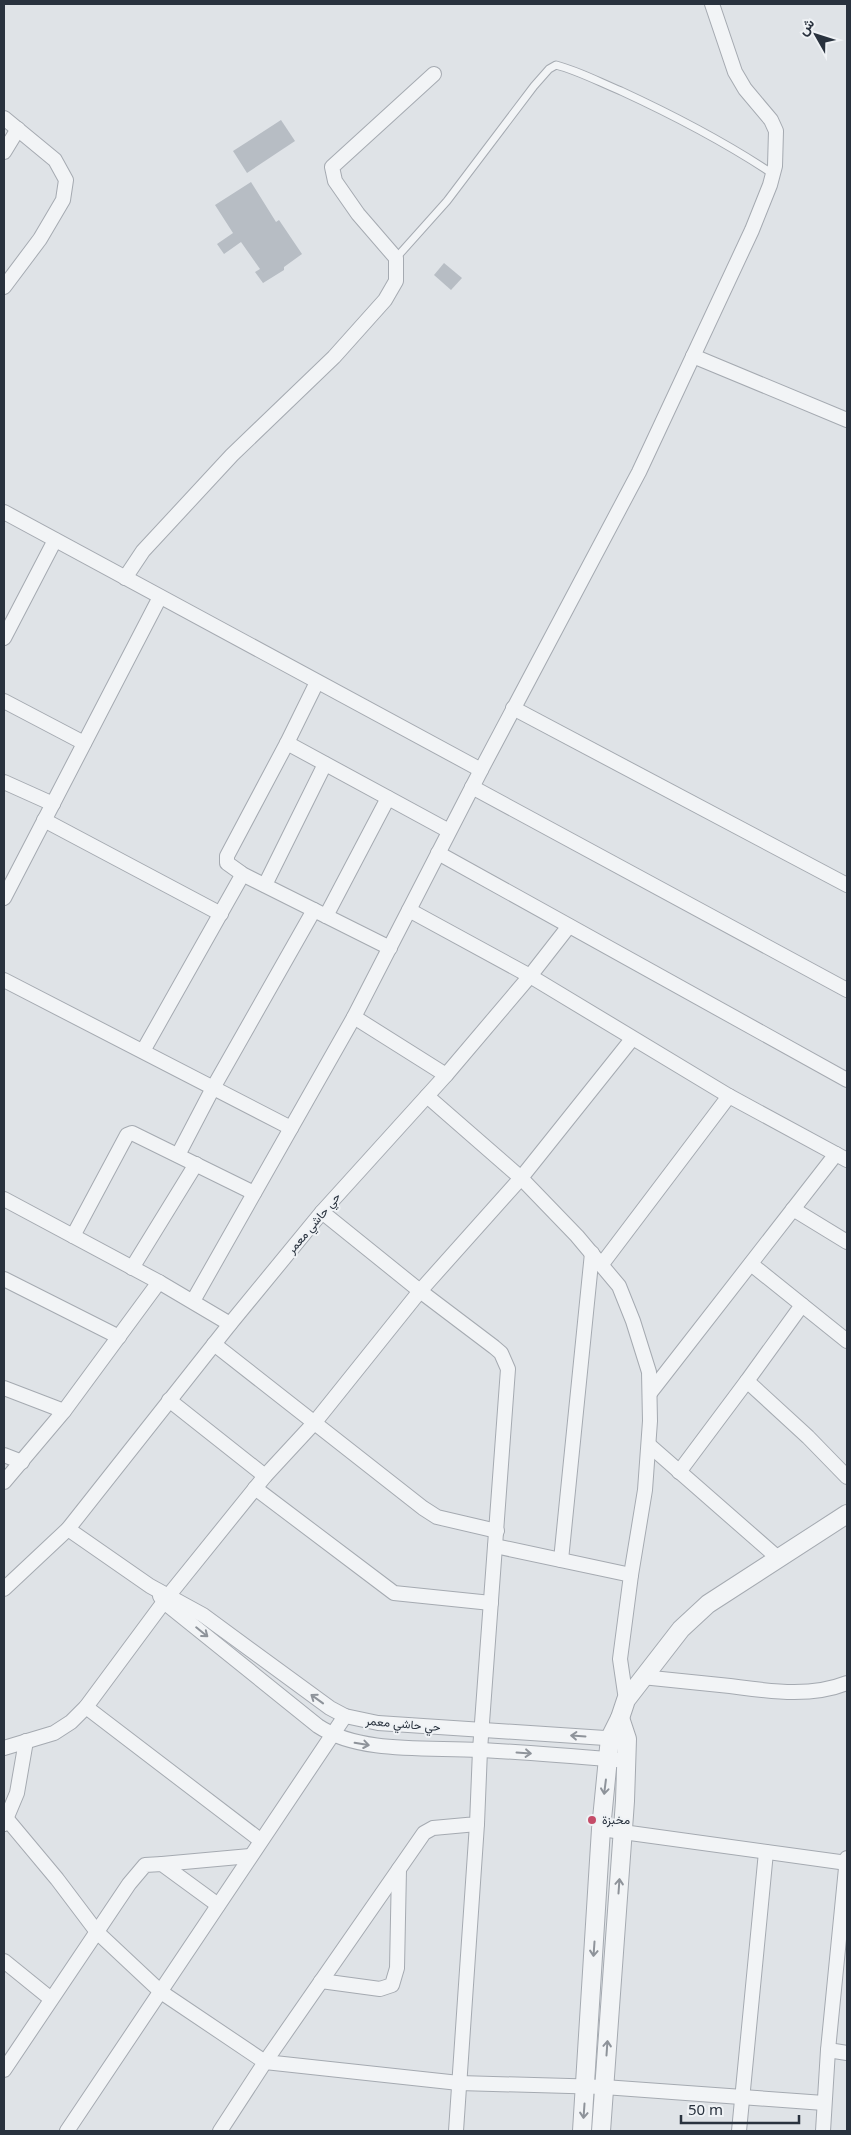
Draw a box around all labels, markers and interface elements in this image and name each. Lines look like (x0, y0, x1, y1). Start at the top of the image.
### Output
north arrow (791, 10, 841, 60)
text: ش (793, 14, 818, 39)
street label: حي حاشي معمر (282, 1188, 346, 1259)
one-way arrow (195, 1627, 208, 1638)
one-way arrow (310, 1694, 324, 1704)
street label: حي حاشي معمر (364, 1712, 441, 1737)
one-way arrow (570, 1731, 586, 1741)
one-way arrow (353, 1739, 369, 1749)
one-way arrow (516, 1748, 532, 1758)
one-way arrow (600, 1778, 610, 1794)
place label: مخبزة (602, 1811, 630, 1828)
marker: مخبزة (586, 1814, 598, 1826)
one-way arrow (614, 1878, 624, 1894)
one-way arrow (589, 1941, 598, 1957)
one-way arrow (602, 2040, 611, 2056)
scale bar (681, 2092, 798, 2124)
text: 50 m (688, 2099, 723, 2119)
one-way arrow (579, 2103, 588, 2119)

